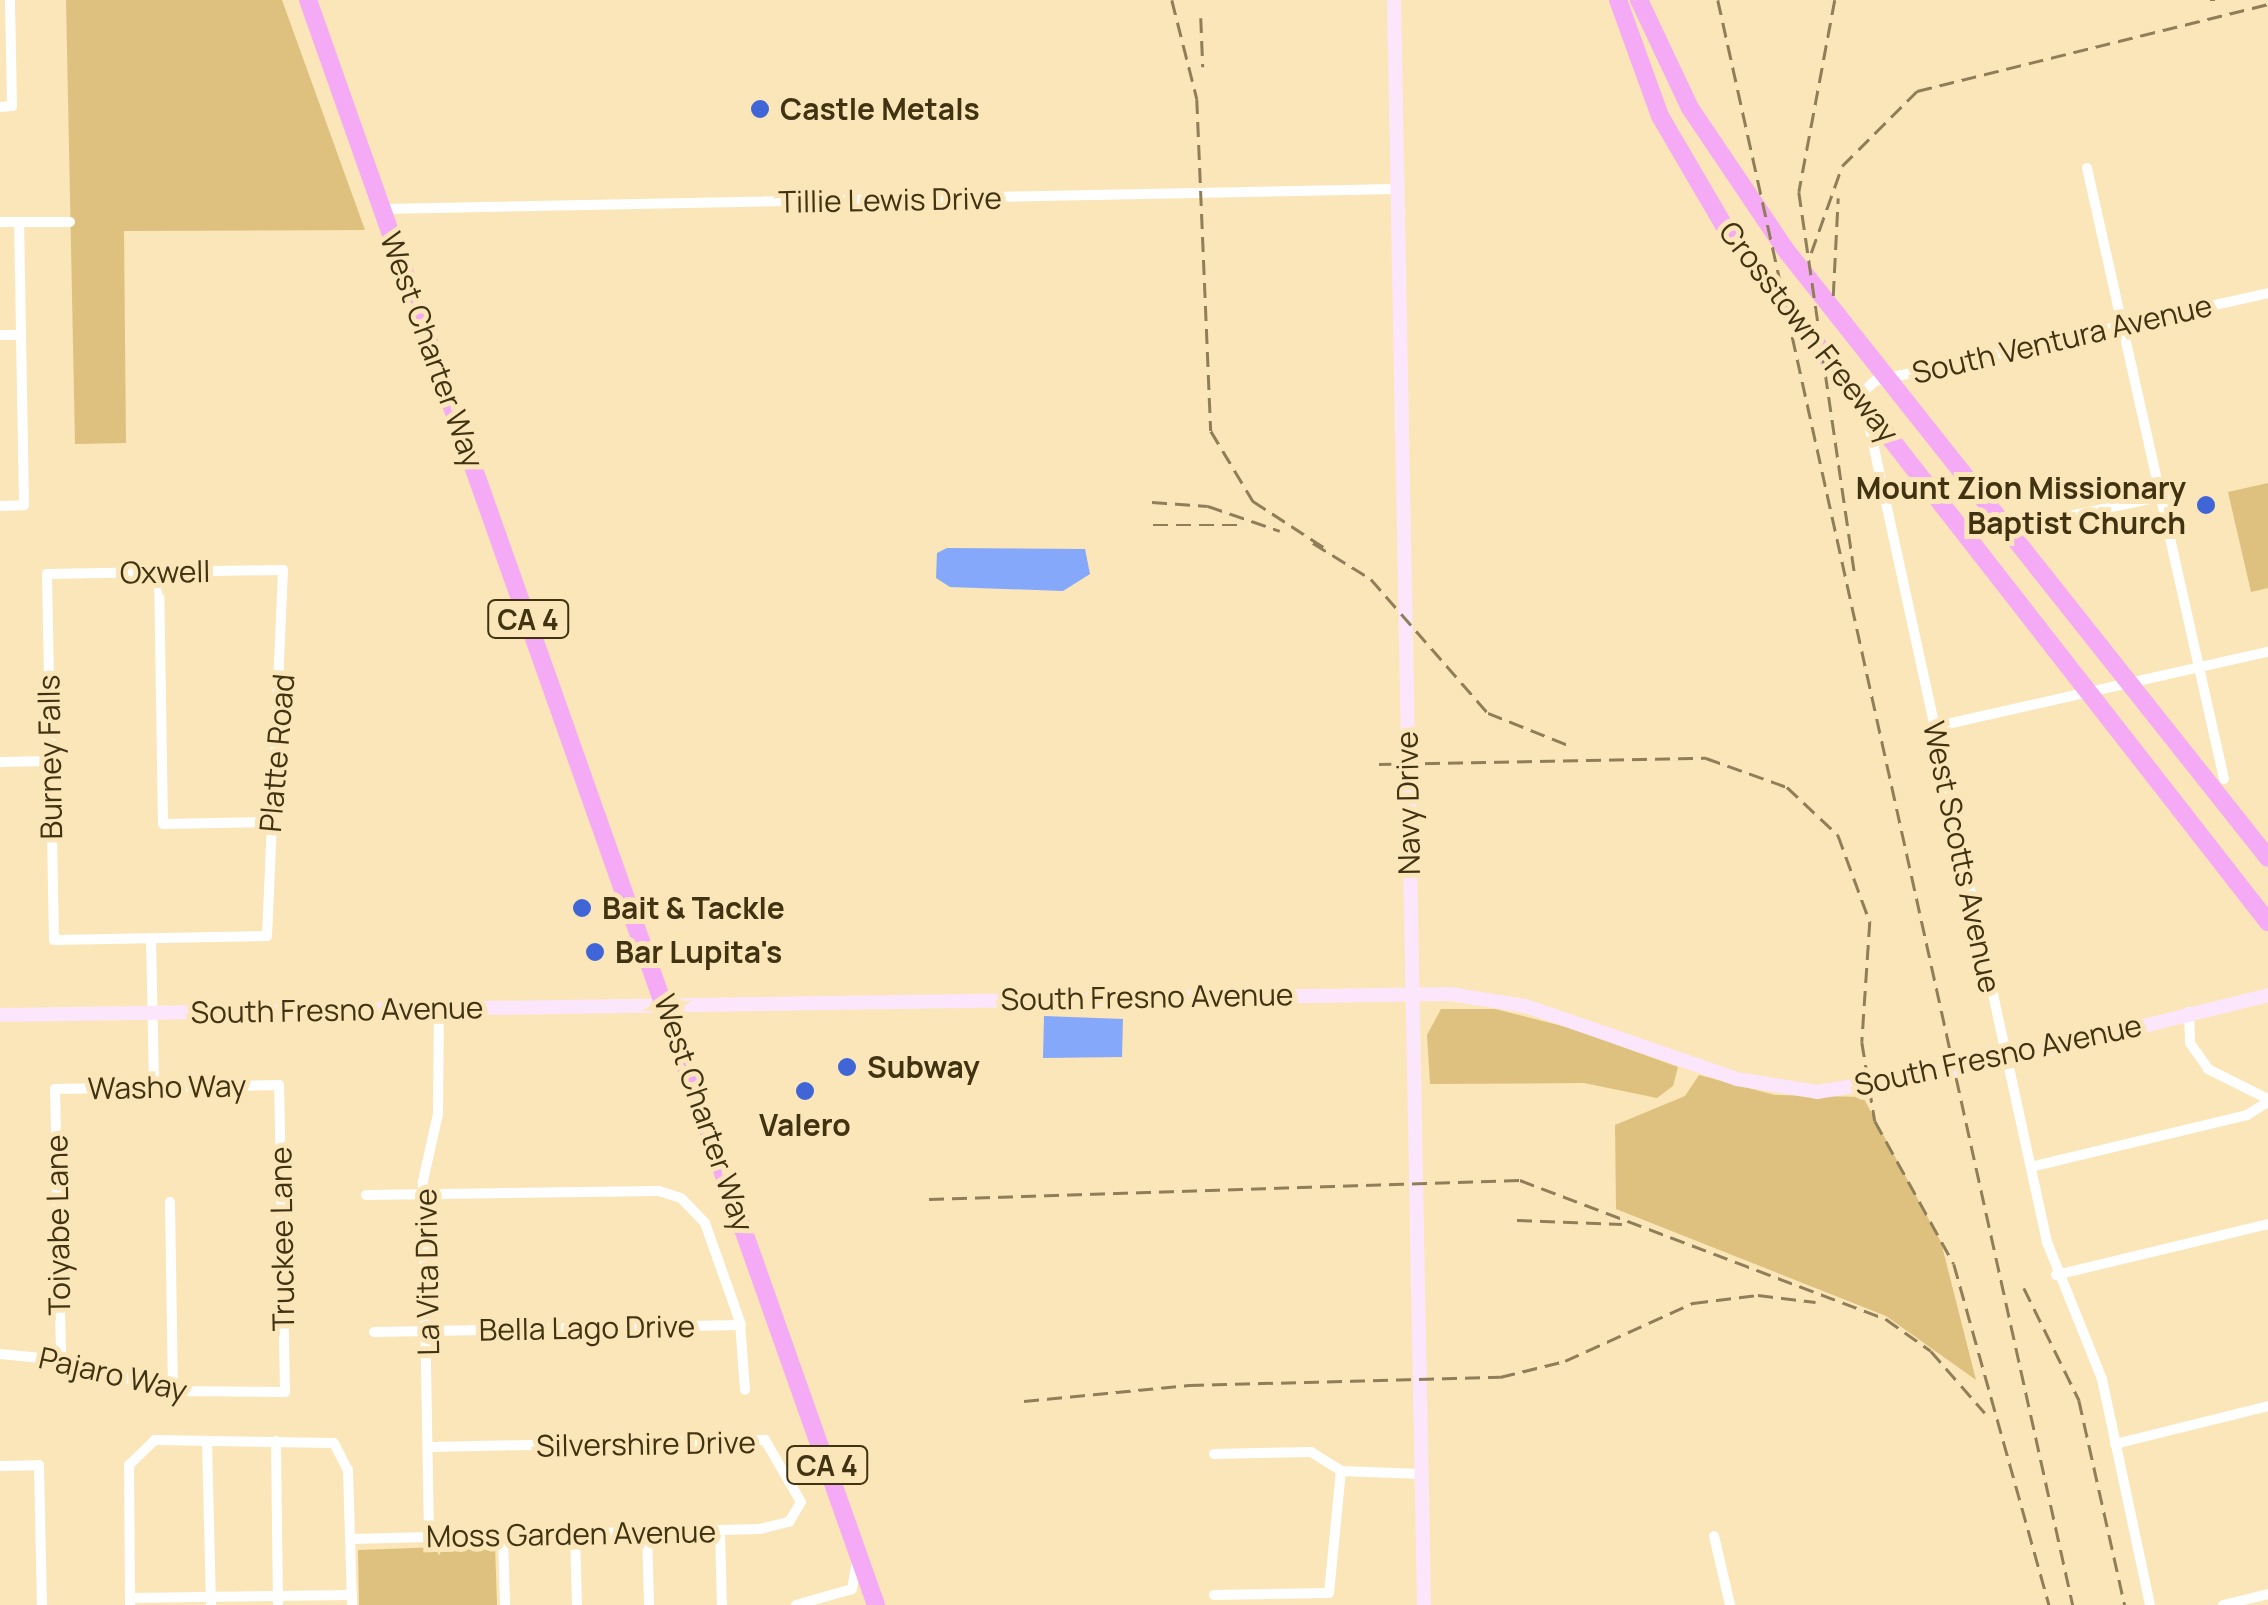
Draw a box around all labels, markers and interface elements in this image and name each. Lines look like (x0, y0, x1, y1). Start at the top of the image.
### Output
place label: Castle Metals (780, 91, 980, 127)
marker: Castle Metals (749, 98, 771, 120)
street label: Tillie Lewis Drive (778, 180, 1002, 220)
street label: Crosstown Freeway (1712, 214, 1906, 450)
street label: West Charter Way (373, 227, 491, 473)
street label: South Ventura Avenue (1909, 287, 2215, 391)
place label: Mount Zion Missionary Baptist Church (1856, 470, 2186, 540)
marker: Mount Zion Missionary Baptist Church (2195, 494, 2217, 516)
street label: Oxwell (119, 553, 211, 591)
road number: CA 4 (486, 596, 570, 642)
street label: Platte Road (252, 672, 302, 834)
street label: Burney Falls (31, 674, 69, 840)
street label: West Scotts Avenue (1916, 718, 2008, 996)
street label: Navy Drive (1389, 731, 1427, 875)
place label: Bait & Tackle (602, 890, 785, 926)
marker: Bait & Tackle (571, 897, 593, 919)
place label: Bar Lupita's (615, 934, 782, 970)
marker: Bar Lupita's (584, 941, 606, 963)
street label: South Fresno Avenue (1000, 976, 1294, 1018)
street label: South Fresno Avenue (190, 989, 484, 1031)
street label: West Charter Way (647, 990, 761, 1236)
street label: South Fresno Avenue (1851, 1007, 2145, 1103)
place label: Subway (867, 1049, 980, 1085)
marker: Subway (836, 1056, 858, 1078)
street label: Washo Way (87, 1068, 247, 1106)
marker: Valero (794, 1080, 816, 1102)
place label: Valero (759, 1107, 851, 1143)
street label: Toiyabe Lane (38, 1134, 78, 1316)
street label: Truckee Lane (262, 1146, 302, 1332)
street label: La Vita Drive (408, 1188, 446, 1356)
street label: Bella Lago Drive (479, 1308, 695, 1348)
street label: Pajaro Way (35, 1339, 191, 1409)
street label: Silvershire Drive (536, 1424, 756, 1464)
road number: CA 4 (784, 1442, 870, 1488)
street label: Moss Garden Avenue (426, 1513, 716, 1555)

